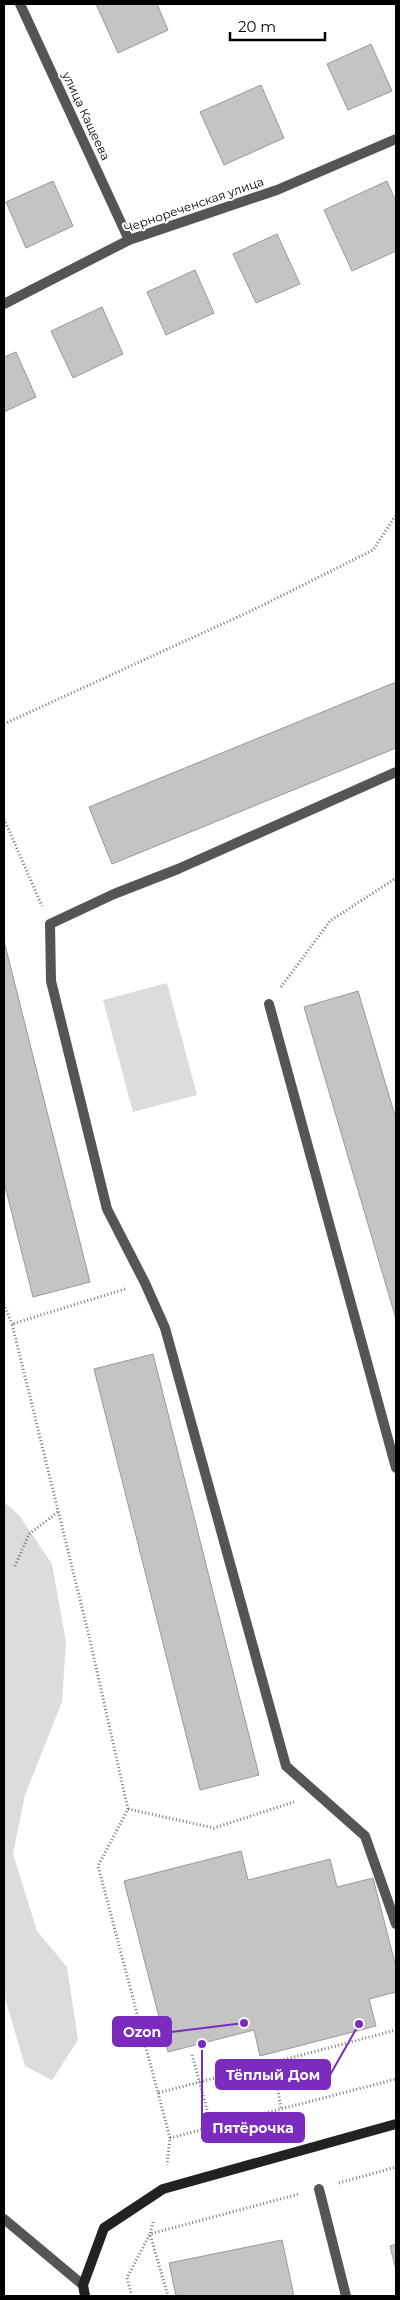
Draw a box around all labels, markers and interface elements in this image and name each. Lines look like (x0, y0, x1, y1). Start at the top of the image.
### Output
scale bar (230, 10, 325, 42)
text: 20 m (238, 17, 276, 36)
street label: улица Кащеева (59, 68, 114, 163)
street label: Чернореченская улица (122, 174, 266, 236)
callout: Ozon (113, 2017, 171, 2046)
text: Ozon (123, 2023, 161, 2041)
callout: Тёплый Дом (216, 2060, 330, 2089)
text: Тёплый Дом (226, 2066, 320, 2084)
callout: Пятёрочка (202, 2113, 304, 2142)
text: Пятёрочка (212, 2119, 294, 2137)

